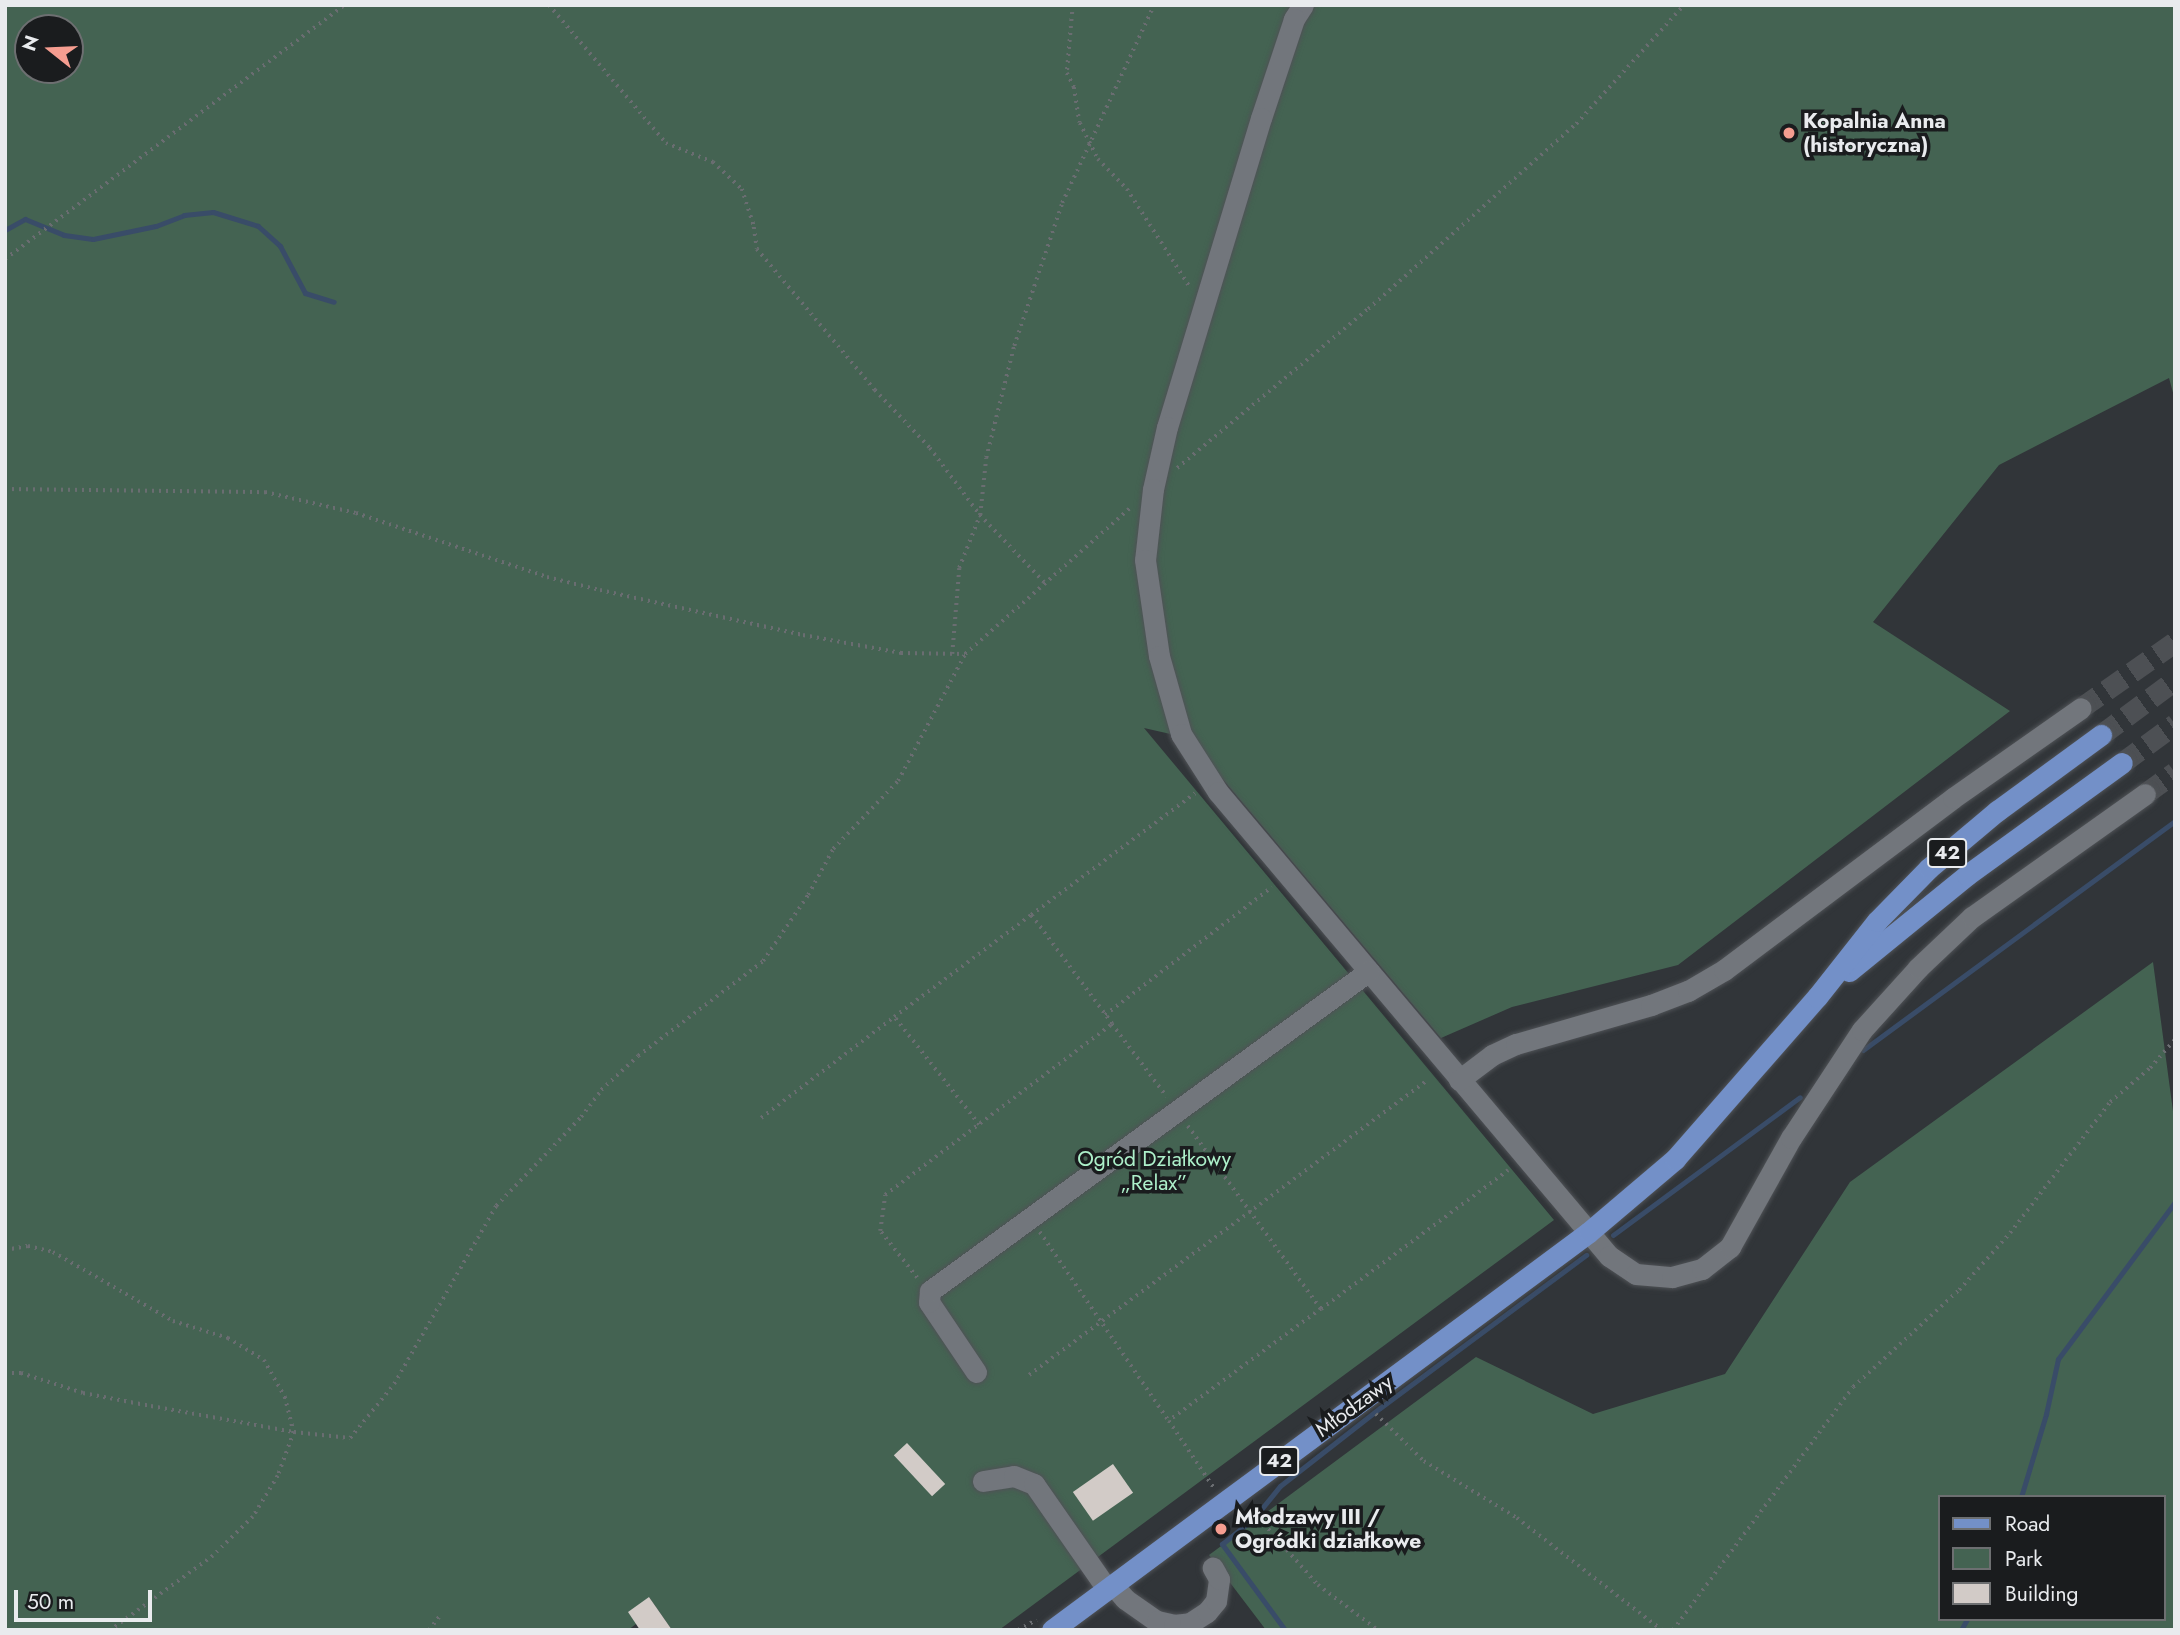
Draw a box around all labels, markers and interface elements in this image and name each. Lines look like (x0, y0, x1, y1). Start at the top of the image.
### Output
north arrow (14, 14, 84, 84)
text: N (15, 32, 46, 54)
place label: Kopalnia Anna (historyczna) (1803, 108, 1946, 158)
marker: Kopalnia Anna (historyczna) (1781, 125, 1797, 141)
road number: 42 (1926, 838, 1968, 868)
park label: Ogród Działkowy „Relax” (1077, 1146, 1231, 1196)
street label: Młodzawy (1311, 1370, 1397, 1442)
road number: 42 (1258, 1446, 1300, 1476)
legend (1938, 1495, 2166, 1621)
place label: Młodzawy III / Ogródki działkowe (1235, 1504, 1421, 1554)
text: Road (2005, 1509, 2050, 1539)
marker: Młodzawy III / Ogródki działkowe (1213, 1521, 1229, 1537)
text: Park (2005, 1544, 2042, 1574)
scale bar (18, 1576, 156, 1620)
text: Building (2005, 1579, 2078, 1609)
text: 50 m (27, 1587, 74, 1617)

